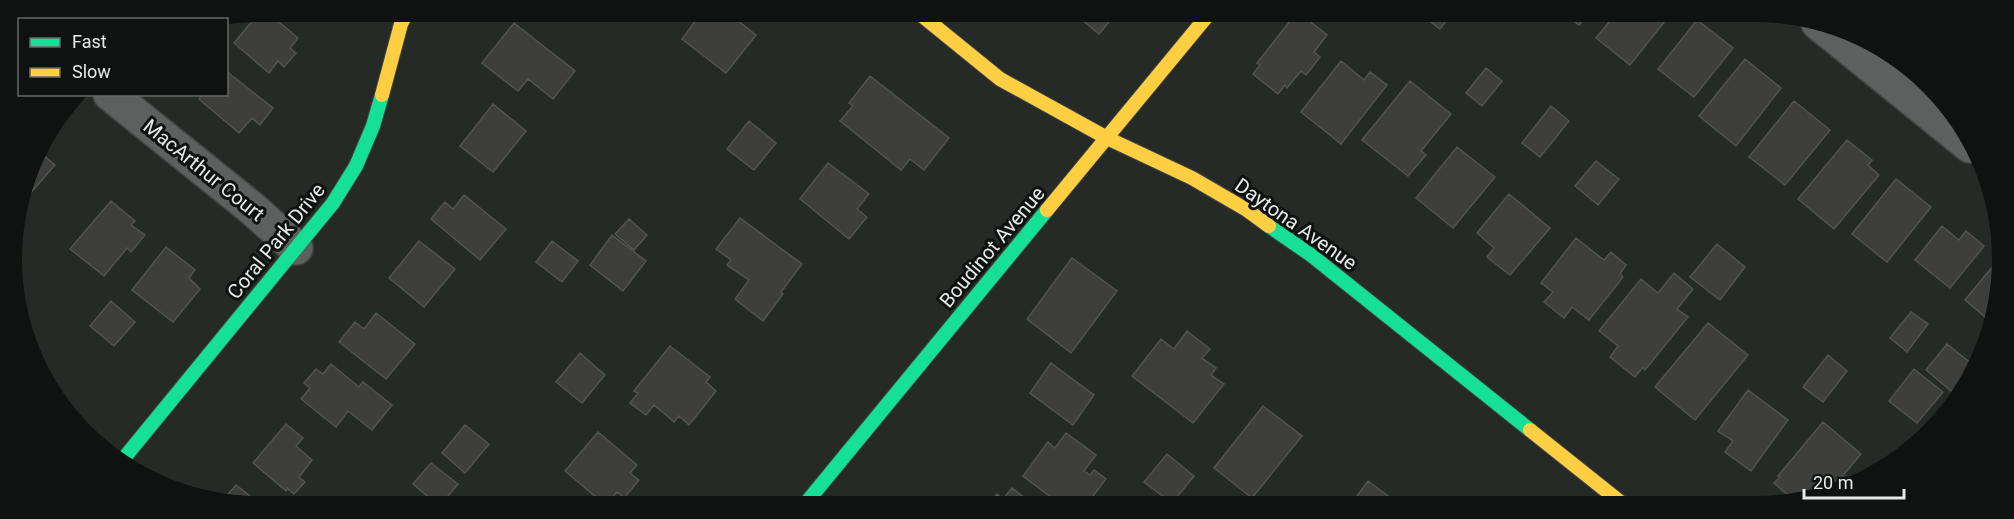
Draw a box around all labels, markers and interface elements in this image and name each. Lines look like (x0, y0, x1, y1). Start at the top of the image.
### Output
legend (18, 18, 228, 96)
text: Fast (72, 31, 107, 52)
text: Slow (72, 61, 111, 82)
street label: MacArthur Court (139, 114, 269, 226)
street label: Daytona Avenue (1230, 173, 1362, 275)
street label: Coral Park Drive (222, 178, 330, 304)
street label: Boudinot Avenue (934, 182, 1050, 312)
scale bar (1804, 462, 1904, 500)
text: 20 m (1813, 472, 1853, 493)

